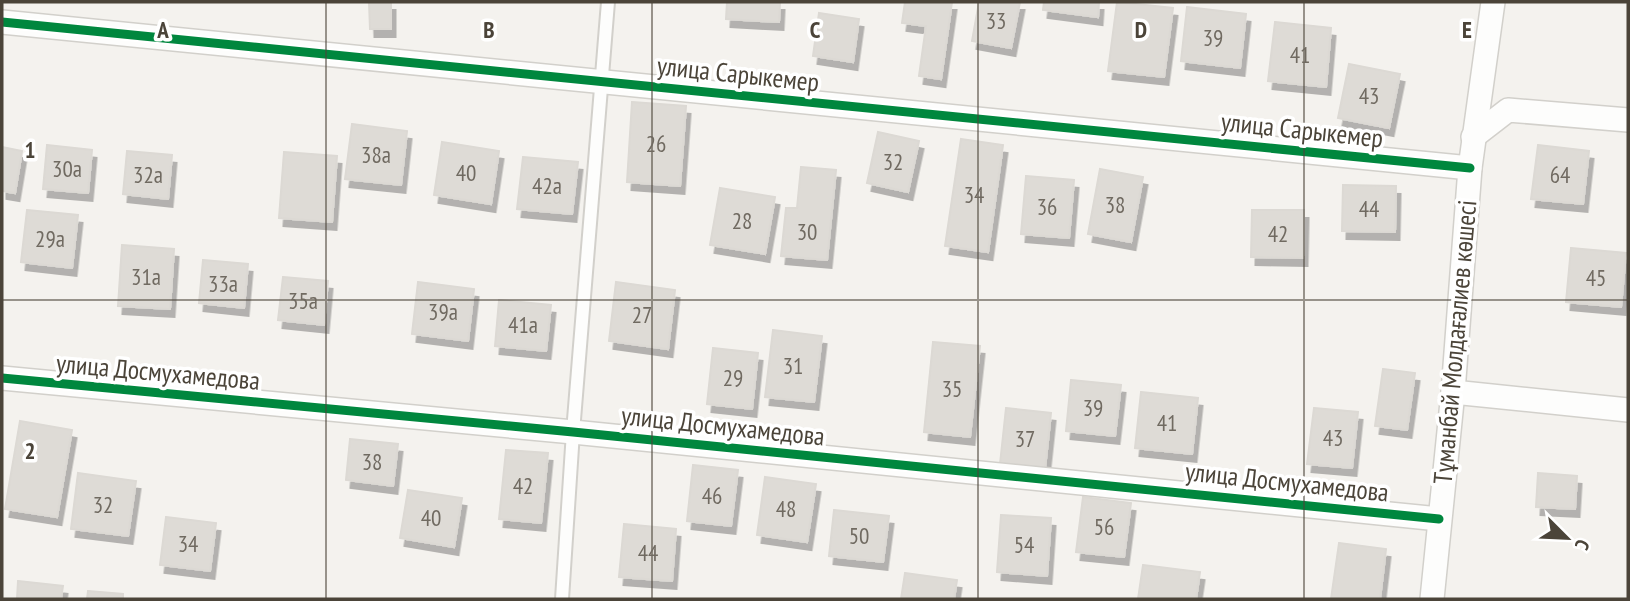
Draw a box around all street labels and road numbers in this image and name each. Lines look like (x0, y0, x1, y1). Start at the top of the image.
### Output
street label: улица Сарыкемер (655, 49, 821, 98)
street label: улица Сарыкемер (1219, 105, 1385, 154)
street label: Тұманбай Молдағалиев көшесі (1426, 199, 1483, 485)
street label: улица Досмухамедова (55, 346, 261, 397)
street label: улица Досмухамедова (620, 398, 826, 453)
street label: улица Досмухамедова (1184, 454, 1390, 509)

